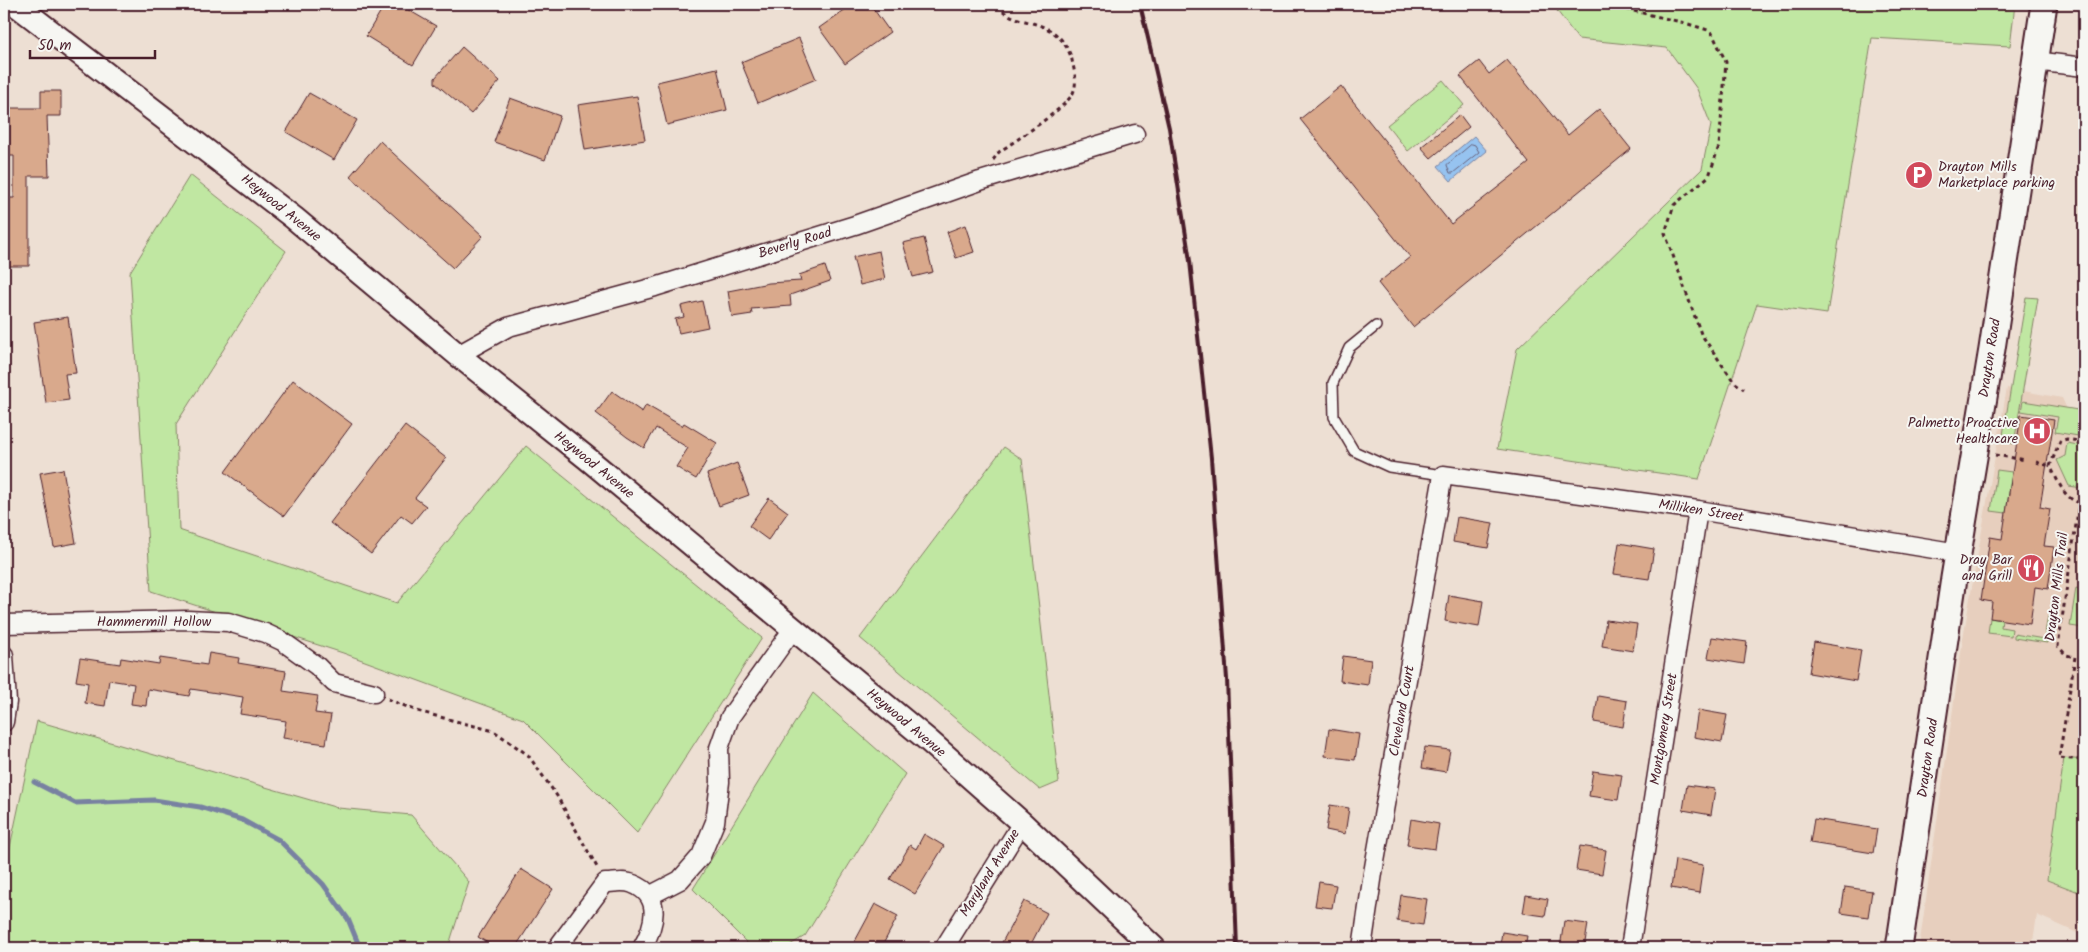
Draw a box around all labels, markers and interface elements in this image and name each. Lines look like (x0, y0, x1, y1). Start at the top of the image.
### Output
scale bar (30, 28, 155, 60)
text: 50 m (38, 34, 72, 58)
place label: Drayton Mills Marketplace parking (1938, 156, 2055, 194)
parking icon: Drayton Mills Marketplace parking (1904, 160, 1934, 190)
street label: Heywood Avenue (236, 169, 327, 248)
street label: Beverly Road (756, 221, 835, 265)
street label: Drayton Road (1973, 316, 2007, 399)
place label: Palmetto Proactive Healthcare (1908, 412, 2019, 450)
hospital icon: Palmetto Proactive Healthcare (2022, 416, 2052, 446)
street label: Heywood Avenue (549, 426, 640, 505)
street label: Milliken Street (1657, 493, 1746, 529)
street label: Drayton Mills Trail (2039, 531, 2075, 643)
place label: Dray Bar and Grill (1959, 549, 2013, 587)
restaurant icon: Dray Bar and Grill (2016, 553, 2046, 583)
street label: Hammermill Hollow (97, 611, 212, 633)
street label: Cleveland Court (1383, 663, 1421, 758)
street label: Montgomery Street (1644, 671, 1684, 787)
street label: Heywood Avenue (861, 683, 951, 763)
street label: Drayton Road (1912, 716, 1945, 799)
street label: Maryland Avenue (954, 824, 1026, 921)

